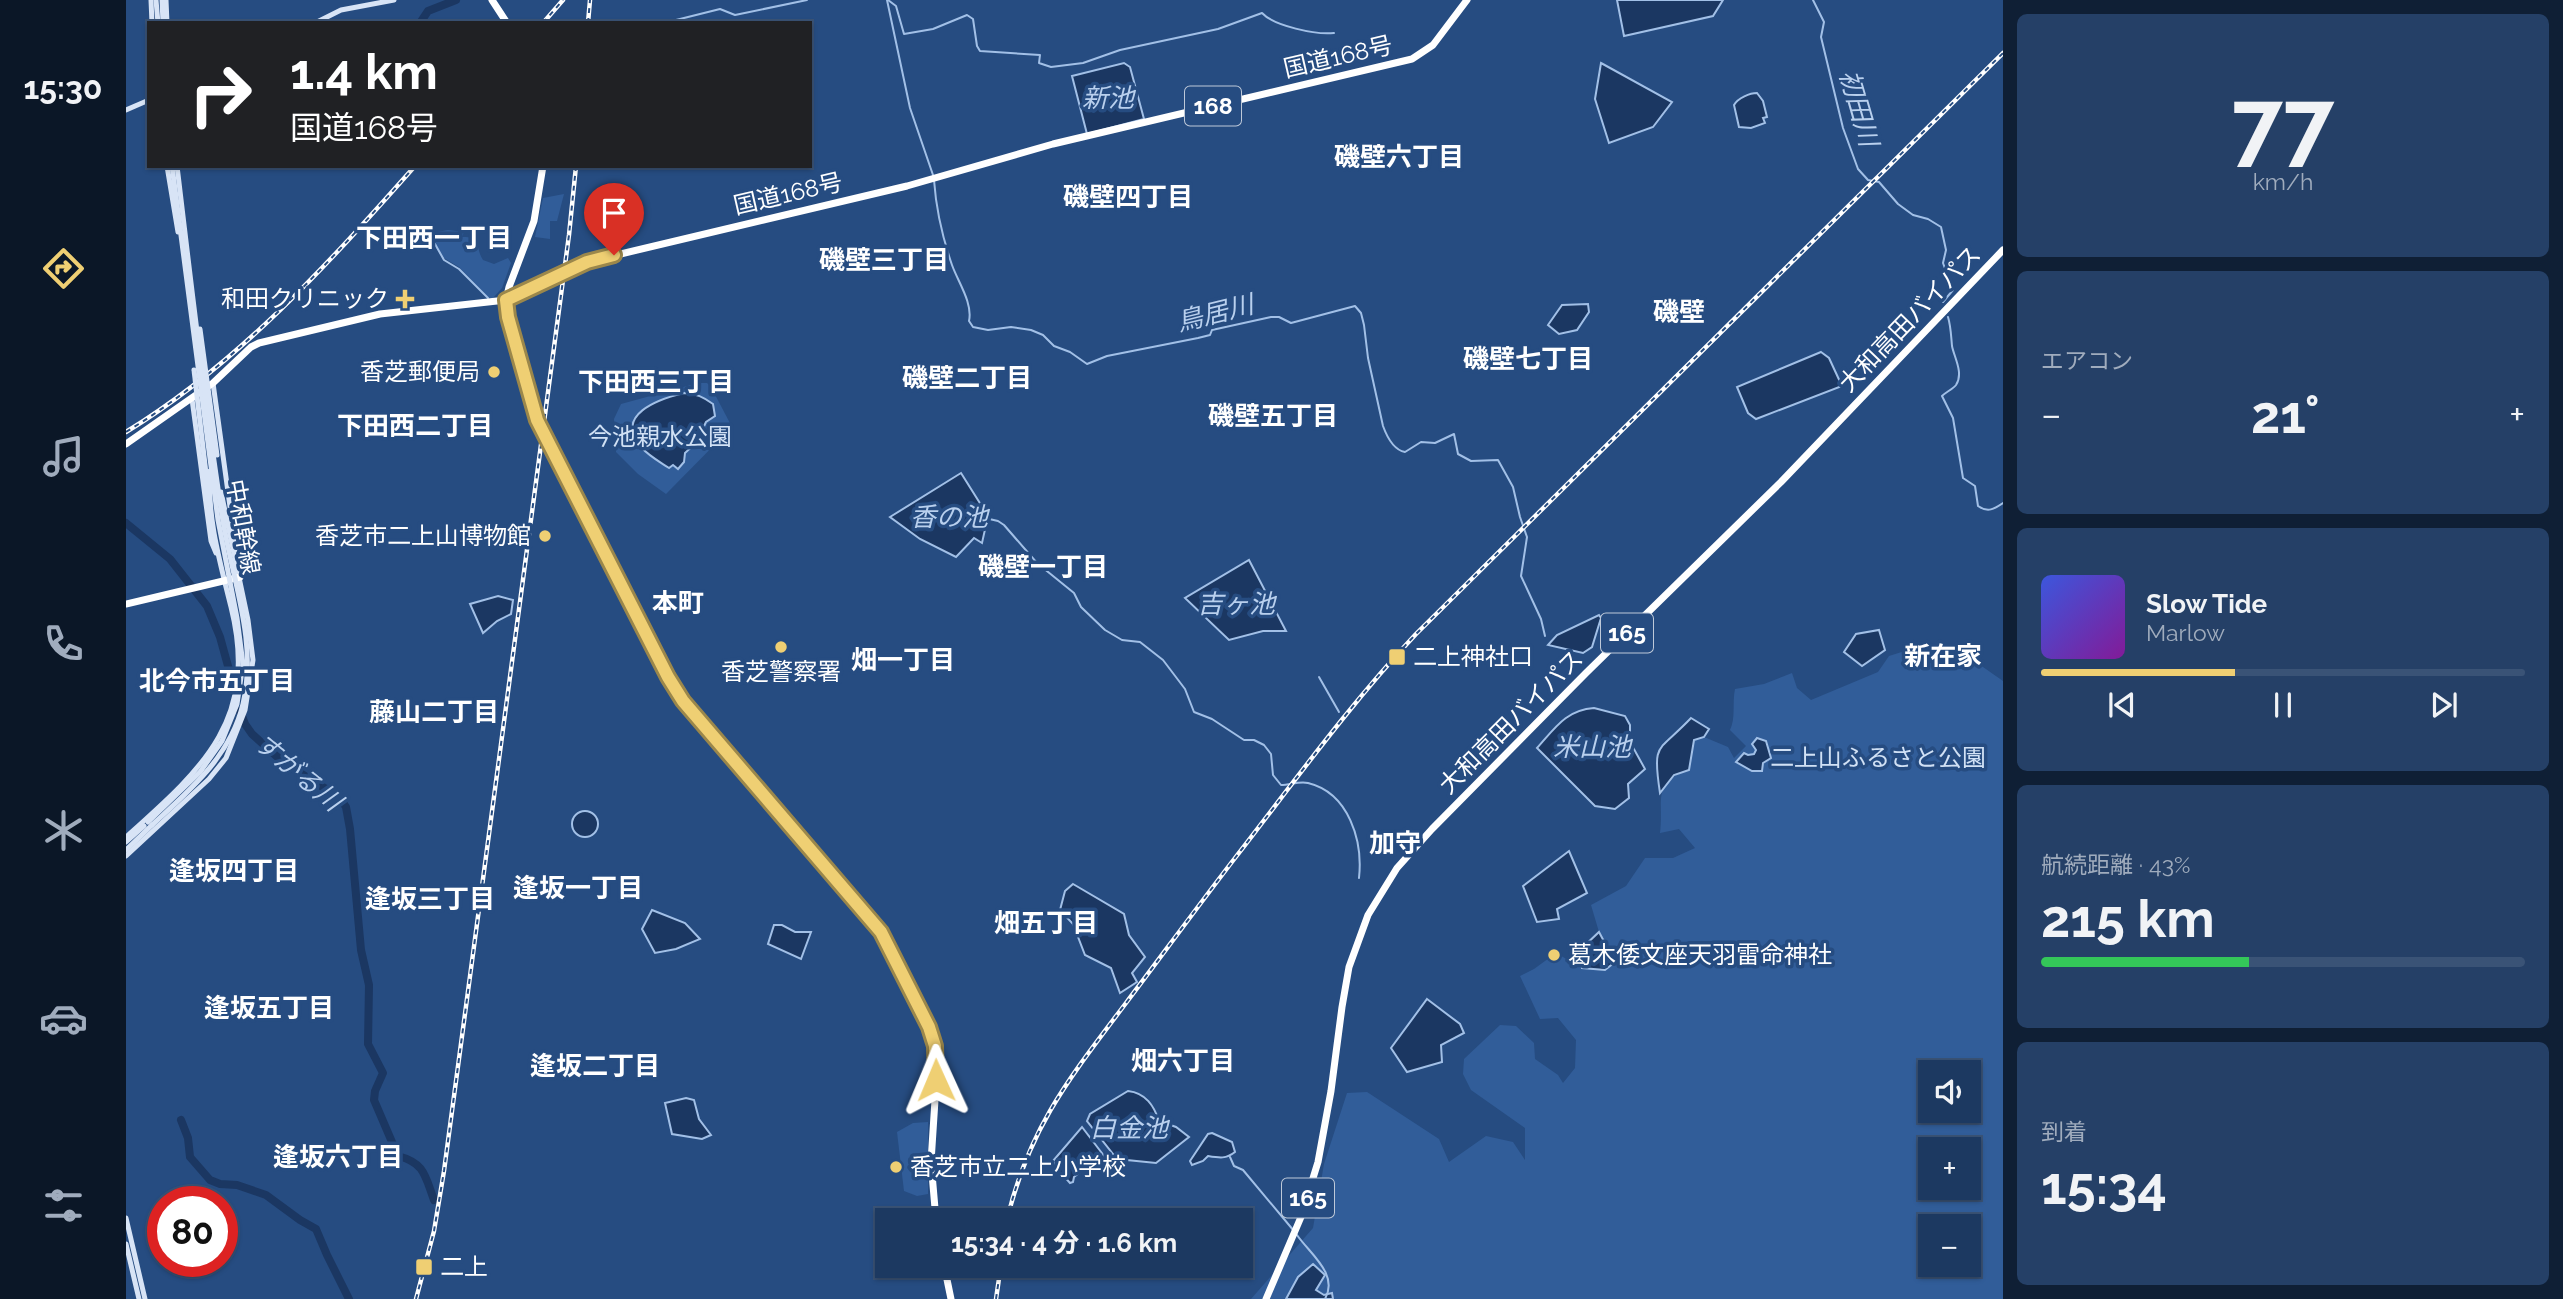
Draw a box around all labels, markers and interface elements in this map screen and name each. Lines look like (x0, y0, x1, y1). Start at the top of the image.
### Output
street label: 国道168号 (1281, 30, 1395, 83)
text: 1.4 km (290, 43, 438, 100)
icon: right (175, 49, 266, 140)
water label: 初田川 (1834, 66, 1885, 153)
text: 15:30 (24, 69, 102, 106)
text: 77 (2232, 69, 2334, 176)
water label: 新池 (1082, 83, 1137, 113)
road number: 168 (1185, 86, 1241, 125)
text: 国道168号 (290, 109, 438, 146)
district label: 磯壁六丁目 (1334, 142, 1464, 172)
street label: 国道168号 (731, 167, 845, 220)
text: km/h (2253, 168, 2313, 195)
district label: 磯壁四丁目 (1063, 182, 1193, 212)
pin (584, 183, 644, 255)
icon: arrive (595, 194, 633, 232)
district label: 下田西一丁目 (356, 223, 512, 253)
street label: 大和高田バイパス (1833, 240, 1987, 398)
icon: directions (39, 244, 88, 293)
district label: 磯壁三丁目 (819, 245, 949, 275)
place label: 和田クリニック (221, 284, 389, 313)
water label: 鳥居川 (1174, 288, 1259, 337)
marker: 和田クリニック (395, 289, 415, 309)
district label: 磯壁 (1653, 297, 1705, 327)
district label: 磯壁七丁目 (1463, 344, 1593, 374)
text: エアコン (2041, 347, 2133, 374)
place label: 香芝郵便局 (360, 357, 480, 386)
district label: 磯壁二丁目 (902, 363, 1032, 393)
marker: 香芝郵便局 (486, 364, 502, 380)
district label: 下田西三丁目 (578, 367, 734, 397)
text: 21° (2251, 384, 2320, 445)
text: − (2041, 392, 2061, 437)
text: + (2509, 392, 2525, 437)
district label: 磯壁五丁目 (1208, 401, 1338, 431)
district label: 下田西二丁目 (337, 411, 493, 441)
park label: 今池親水公園 (588, 422, 732, 451)
icon: music (39, 432, 88, 481)
street label: 中和幹線 (221, 477, 266, 577)
water label: 香の池 (910, 502, 991, 532)
place label: 香芝市二上山博物館 (315, 521, 531, 550)
marker: 香芝市二上山博物館 (537, 528, 553, 544)
district label: 磯壁一丁目 (978, 552, 1108, 582)
district label: 本町 (652, 588, 704, 618)
water label: 吉ヶ池 (1197, 589, 1278, 619)
text: Slow Tide (2146, 589, 2267, 619)
road number: 165 (1601, 614, 1653, 652)
icon: phone (39, 619, 88, 668)
text: Marlow (2146, 619, 2225, 646)
marker: 香芝警察署 (773, 639, 789, 655)
district label: 新在家 (1904, 641, 1982, 671)
place label: 二上神社口 (1413, 642, 1533, 671)
street label: 大和高田バイパス (1433, 644, 1589, 800)
district label: 畑一丁目 (851, 645, 955, 675)
marker: 二上神社口 (1387, 647, 1407, 667)
place label: 香芝警察署 (721, 657, 841, 686)
district label: 北今市五丁目 (139, 666, 295, 696)
icon: previous (2103, 686, 2141, 724)
icon: pause (2264, 686, 2302, 724)
icon: next (2425, 686, 2463, 724)
district label: 藤山二丁目 (369, 697, 499, 727)
water label: すがる川 (249, 727, 350, 819)
water label: 米山池 (1553, 732, 1634, 762)
park label: 二上山ふるさと公園 (1770, 743, 1986, 772)
icon: climate (39, 806, 88, 855)
district label: 加守 (1369, 828, 1421, 858)
text: 航続距離 · 43% (2041, 851, 2190, 878)
district label: 逢坂四丁目 (169, 856, 299, 886)
district label: 逢坂一丁目 (513, 873, 643, 903)
district label: 逢坂三丁目 (365, 884, 495, 914)
text: 215 km (2041, 888, 2215, 949)
district label: 畑五丁目 (994, 908, 1098, 938)
place label: 葛木倭文座天羽雷命神社 (1568, 940, 1832, 969)
marker: 葛木倭文座天羽雷命神社 (1546, 947, 1562, 963)
district label: 逢坂五丁目 (204, 993, 334, 1023)
icon: car (39, 994, 88, 1043)
position arrow (899, 1043, 973, 1117)
district label: 畑六丁目 (1131, 1046, 1235, 1076)
district label: 逢坂二丁目 (530, 1051, 660, 1081)
map controls (1918, 1060, 1981, 1277)
button: sound (1918, 1060, 1981, 1123)
water label: 白金池 (1090, 1113, 1171, 1143)
text: 到着 (2041, 1118, 2087, 1145)
button: + (1918, 1137, 1981, 1200)
district label: 逢坂六丁目 (273, 1142, 403, 1172)
place label: 香芝市立二上小学校 (910, 1152, 1126, 1181)
text: 15:34 (2041, 1155, 2167, 1216)
marker: 香芝市立二上小学校 (888, 1159, 904, 1175)
road number: 165 (1282, 1178, 1334, 1218)
icon: filters (39, 1181, 88, 1230)
speed limit sign: 80 (147, 1186, 238, 1277)
button: − (1918, 1214, 1981, 1277)
text: 15:34 · 4 分 · 1.6 km (951, 1228, 1177, 1258)
place label: 二上 (440, 1252, 488, 1281)
marker: 二上 (414, 1257, 434, 1277)

